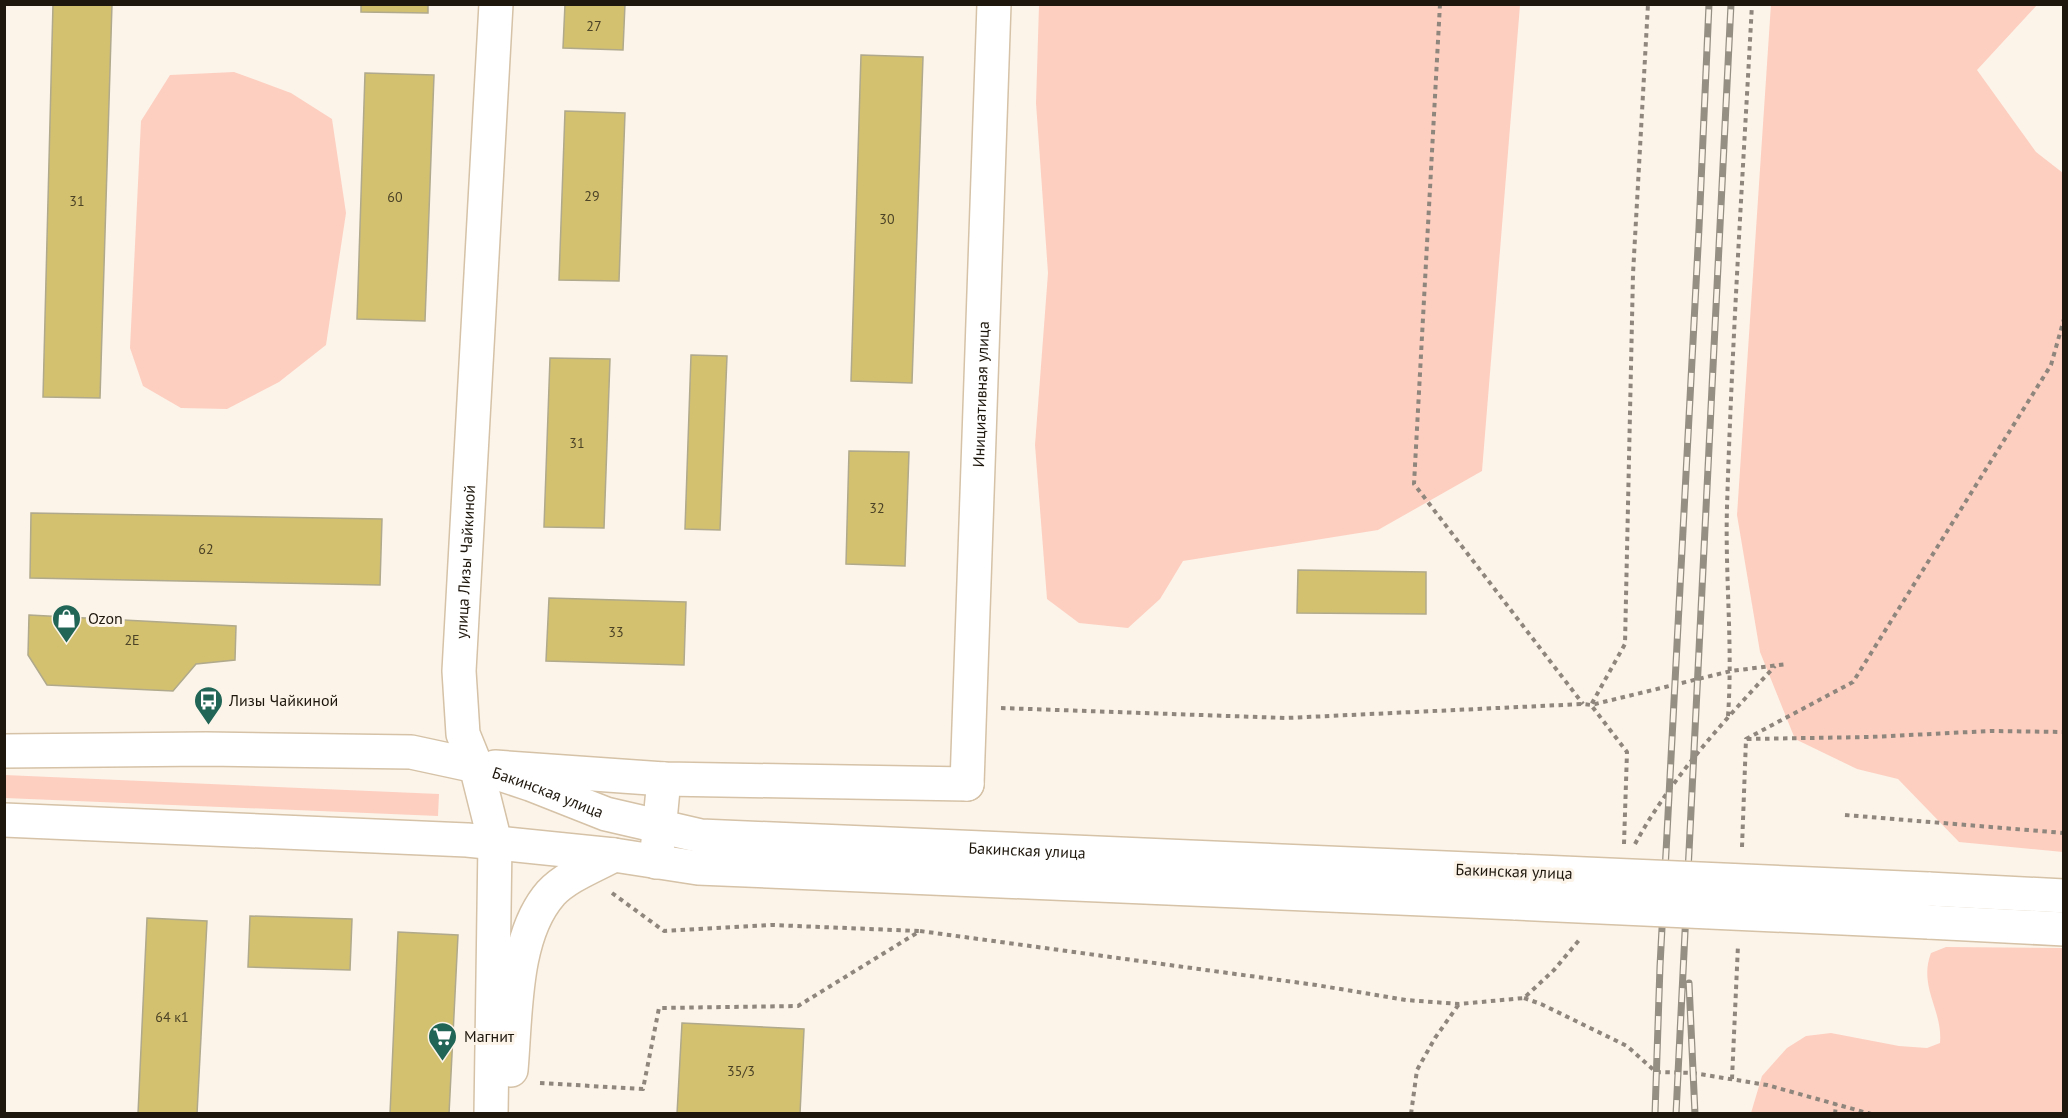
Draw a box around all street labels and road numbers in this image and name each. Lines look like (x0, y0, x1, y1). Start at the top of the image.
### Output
street label: Инициативная улица (968, 321, 993, 468)
street label: улица Лизы Чайкиной (451, 484, 479, 639)
street label: Бакинская улица (490, 762, 606, 822)
street label: Бакинская улица (968, 837, 1086, 863)
street label: Бакинская улица (1455, 859, 1573, 883)

